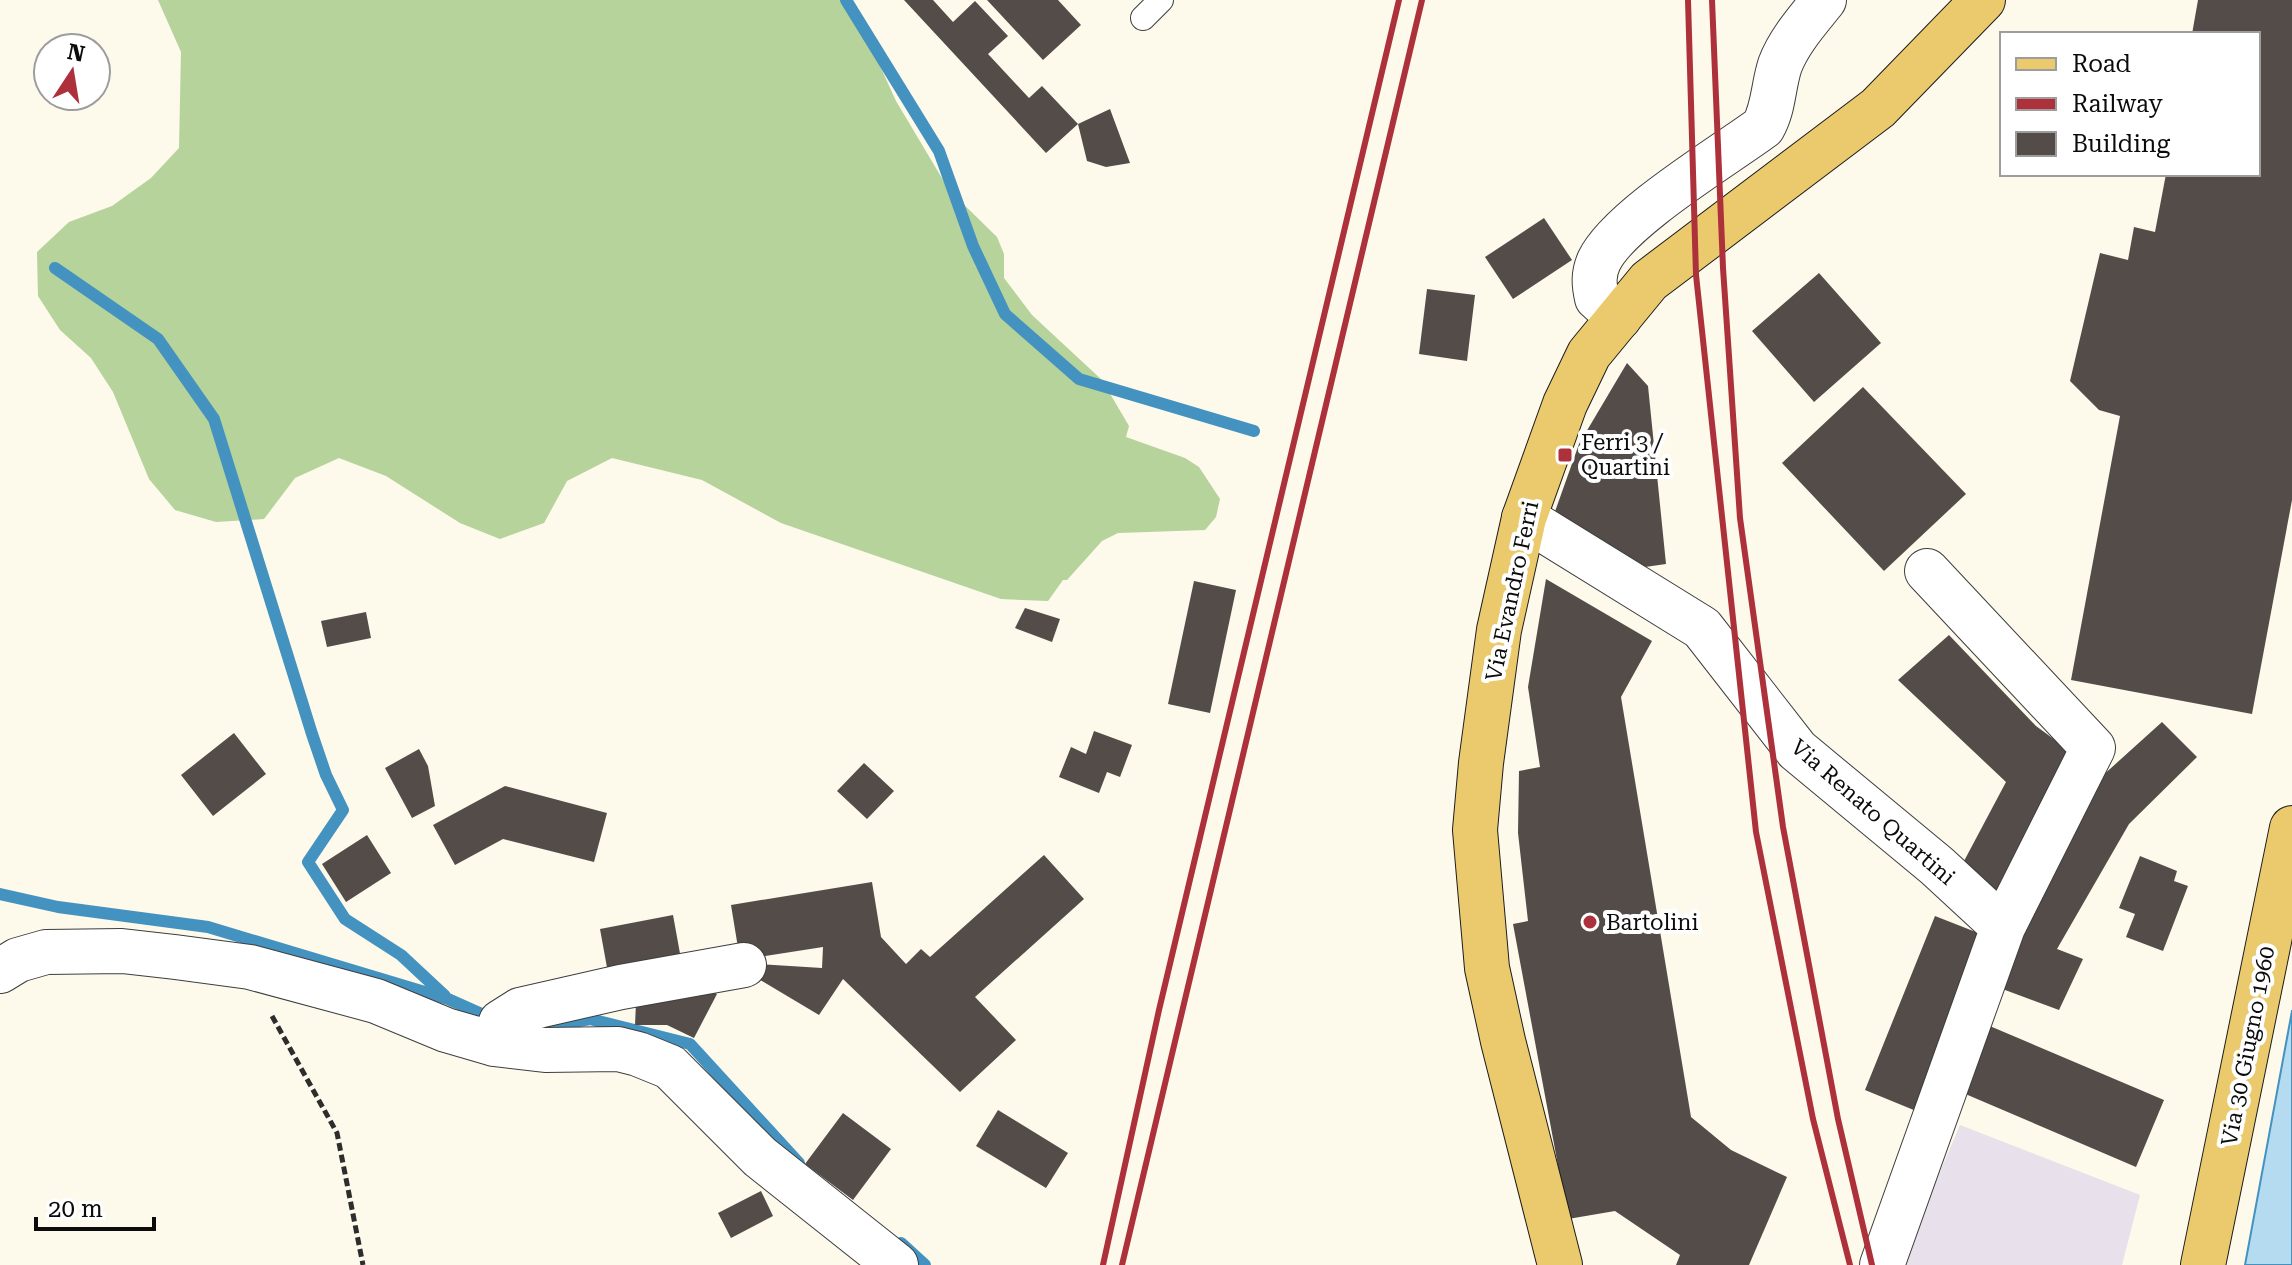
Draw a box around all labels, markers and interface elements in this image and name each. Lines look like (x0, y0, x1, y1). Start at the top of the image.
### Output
north arrow (32, 32, 112, 112)
legend (2000, 32, 2260, 176)
text: N (65, 39, 87, 67)
text: Road (2072, 50, 2131, 78)
text: Railway (2072, 90, 2163, 118)
text: Building (2072, 130, 2170, 158)
place label: Ferri 3 / Quartini (1581, 430, 1670, 480)
marker: Ferri 3 / Quartini (1556, 446, 1574, 464)
street label: Via Evandro Ferri (1481, 499, 1543, 683)
street label: Via Renato Quartini (1786, 734, 1960, 890)
place label: Bartolini (1606, 910, 1698, 935)
marker: Bartolini (1581, 913, 1599, 931)
street label: Via 30 Giugno 1960 (2216, 944, 2280, 1148)
scale bar (36, 1181, 154, 1231)
text: 20 m (48, 1195, 103, 1223)

